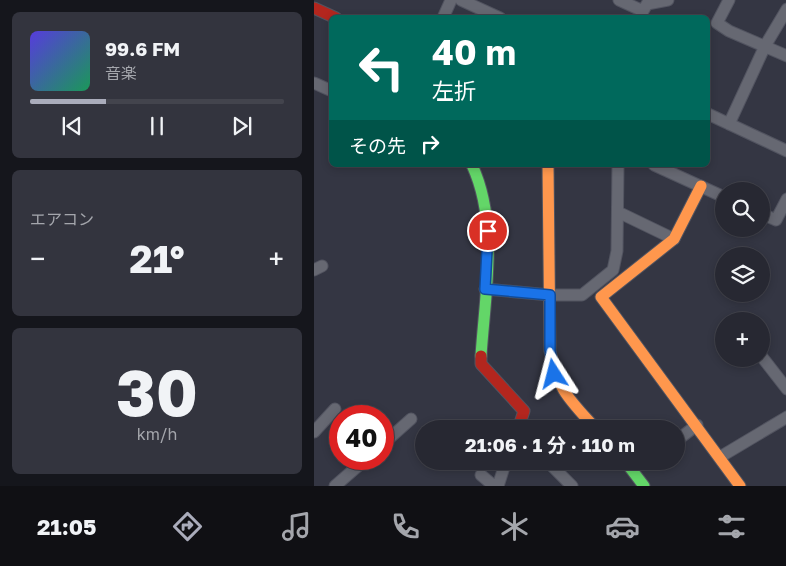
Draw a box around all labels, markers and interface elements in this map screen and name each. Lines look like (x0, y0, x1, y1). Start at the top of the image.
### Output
text: 40 m (432, 31, 516, 73)
icon: left (349, 35, 414, 100)
text: 99.6 FM (105, 37, 180, 60)
text: 音楽 (105, 63, 137, 83)
text: 左折 (432, 77, 476, 104)
icon: previous (58, 112, 86, 140)
icon: pause (143, 112, 171, 140)
icon: next (228, 112, 256, 140)
icon: right (416, 130, 444, 158)
text: その先 (349, 134, 406, 157)
map controls (715, 182, 770, 367)
button: search (715, 182, 770, 237)
text: エアコン (30, 209, 94, 229)
pin (467, 210, 509, 252)
icon: arrive (474, 217, 502, 245)
text: 21° (130, 236, 185, 281)
text: − (30, 242, 45, 275)
text: + (269, 242, 284, 275)
button: layers (715, 247, 770, 302)
button: + (715, 312, 770, 367)
position arrow (527, 347, 579, 399)
text: 30 (116, 352, 198, 430)
speed limit sign: 40 (329, 405, 394, 470)
text: km/h (137, 424, 177, 444)
text: 21:06 · 1 分 · 110 m (465, 433, 635, 456)
icon: directions (170, 509, 205, 544)
icon: music (279, 509, 314, 544)
icon: phone (388, 509, 423, 544)
icon: climate (497, 509, 532, 544)
icon: car (605, 509, 640, 544)
icon: filters (714, 509, 749, 544)
text: 21:05 (37, 513, 96, 540)

